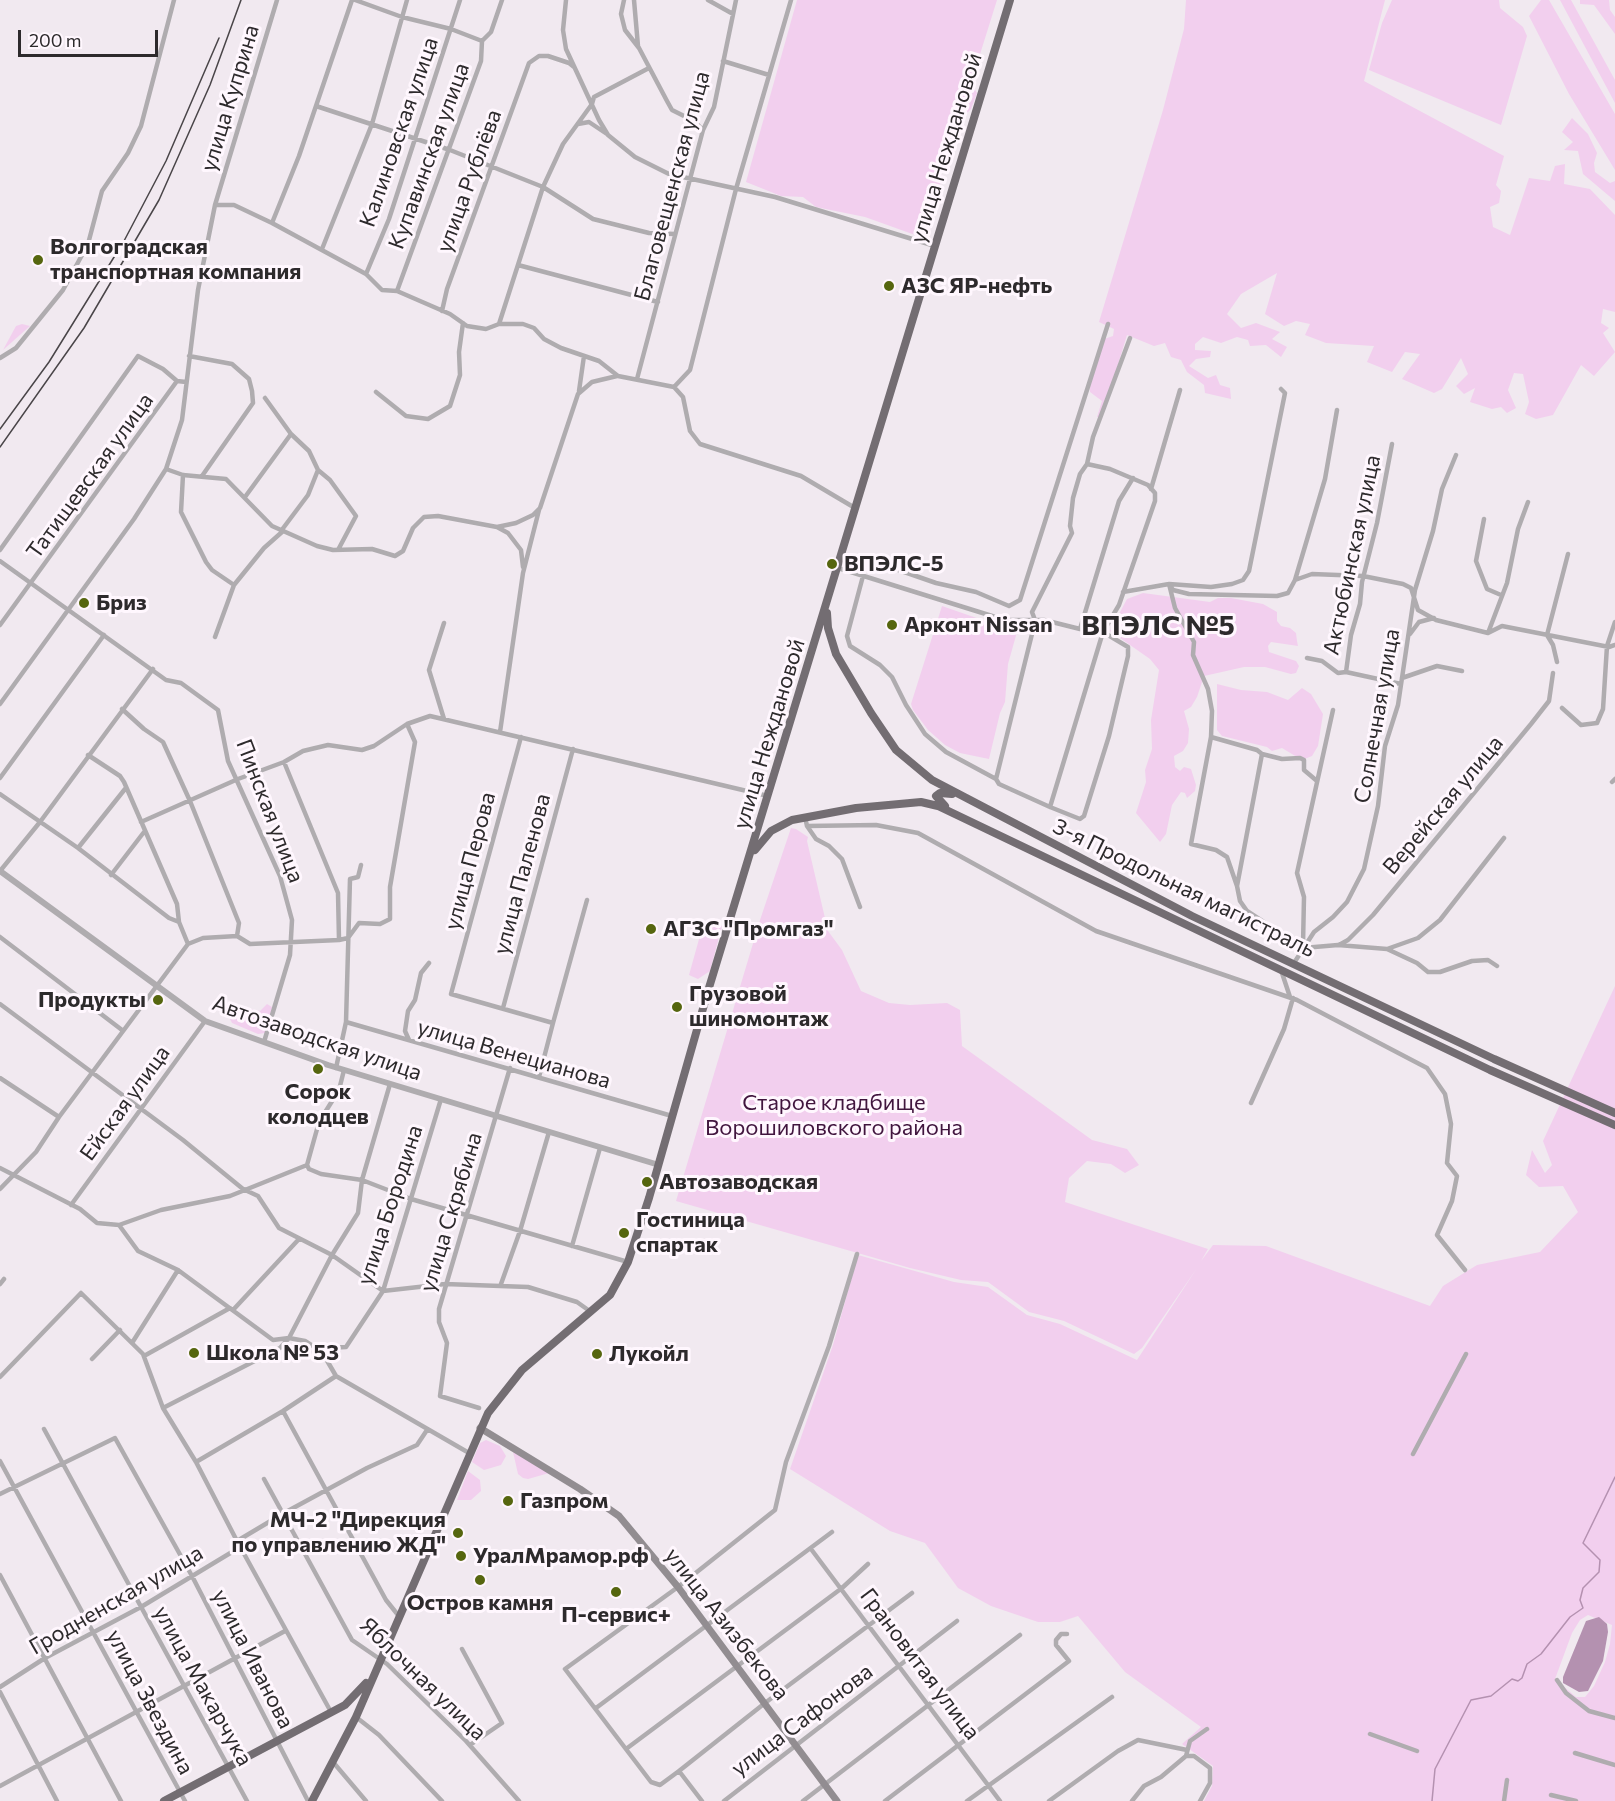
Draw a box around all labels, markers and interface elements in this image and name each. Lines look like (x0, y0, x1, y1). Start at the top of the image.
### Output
scale bar (21, 18, 160, 56)
street label: улица Куприна (195, 22, 265, 174)
text: 200 m (29, 29, 82, 51)
street label: Калиновская улица (354, 34, 444, 230)
street label: улица Неждановой (905, 50, 987, 246)
street label: Купавинская улица (383, 59, 475, 253)
street label: Благовещенская улица (629, 68, 715, 304)
street label: улица Рублёва (431, 106, 507, 256)
place label: Волгоградская транспортная компания (50, 234, 301, 286)
marker: Волгоградская транспортная компания (31, 253, 45, 267)
place label: АЗС ЯР-нефть (901, 273, 1052, 299)
marker: АЗС ЯР-нефть (882, 279, 896, 293)
street label: Татищевская улица (21, 388, 159, 564)
street label: Актюбинская улица (1318, 453, 1386, 657)
place label: ВПЭЛС-5 (844, 551, 944, 577)
marker: ВПЭЛС-5 (825, 557, 839, 571)
place label: Бриз (96, 590, 147, 616)
marker: Бриз (77, 596, 91, 610)
district label: ВПЭЛС №5 (1081, 609, 1235, 643)
place label: Арконт Nissan (904, 612, 1053, 638)
marker: Арконт Nissan (885, 618, 899, 632)
street label: Солнечная улица (1349, 627, 1405, 805)
street label: улица Неждановой (728, 636, 810, 832)
street label: Верейская улица (1377, 730, 1509, 880)
street label: Пинская улица (231, 736, 309, 886)
street label: улица Перова (439, 789, 501, 933)
street label: улица Паленова (488, 791, 556, 957)
street label: 3-я Продольная магистраль (1049, 813, 1319, 963)
place label: АГЗС "Промгаз" (663, 916, 834, 942)
marker: АГЗС "Промгаз" (644, 922, 658, 936)
place label: Грузовой шиномонтаж (689, 981, 829, 1032)
place label: Продукты (38, 987, 146, 1013)
street label: Автозаводская улица (209, 990, 425, 1086)
marker: Продукты (151, 993, 165, 1007)
marker: Грузовой шиномонтаж (670, 1000, 684, 1014)
street label: улица Венецианова (414, 1014, 614, 1094)
street label: Ейская улица (74, 1040, 176, 1166)
marker: Сорок колодцев (311, 1062, 325, 1076)
place label: Сорок колодцев (267, 1079, 369, 1130)
park label: Старое кладбище Ворошиловского района (705, 1090, 963, 1142)
street label: улица Бородина (352, 1122, 428, 1288)
street label: улица Скрябина (414, 1129, 488, 1295)
place label: Автозаводская (659, 1169, 818, 1195)
marker: Автозаводская (640, 1175, 654, 1189)
place label: Гостиница спартак (636, 1207, 745, 1258)
marker: Гостиница спартак (617, 1226, 631, 1240)
place label: Школа № 53 (206, 1340, 339, 1366)
place label: Лукойл (609, 1341, 689, 1367)
marker: Школа № 53 (187, 1346, 201, 1360)
marker: Лукойл (590, 1347, 604, 1361)
place label: Газпром (520, 1488, 608, 1514)
marker: Газпром (501, 1494, 515, 1508)
place label: МЧ-2 "Дирекция по управлению ЖД" (231, 1507, 446, 1558)
marker: МЧ-2 "Дирекция по управлению ЖД" (451, 1526, 465, 1540)
street label: Гродненская улица (25, 1540, 207, 1660)
place label: УралМрамор.рф (473, 1543, 649, 1569)
street label: улица Азизбекова (659, 1543, 795, 1705)
marker: УралМрамор.рф (454, 1549, 468, 1563)
marker: Остров камня (473, 1573, 487, 1587)
street label: Грановитая улица (855, 1583, 985, 1745)
street label: улица Иванова (207, 1585, 299, 1733)
marker: П-сервис+ (609, 1585, 623, 1599)
place label: Остров камня (407, 1590, 553, 1616)
street label: улица Макарчука (148, 1601, 258, 1771)
place label: П-сервис+ (561, 1602, 671, 1628)
street label: Яблочная улица (354, 1612, 492, 1746)
street label: улица Звездина (101, 1625, 199, 1779)
street label: улица Сафонова (726, 1658, 878, 1782)

